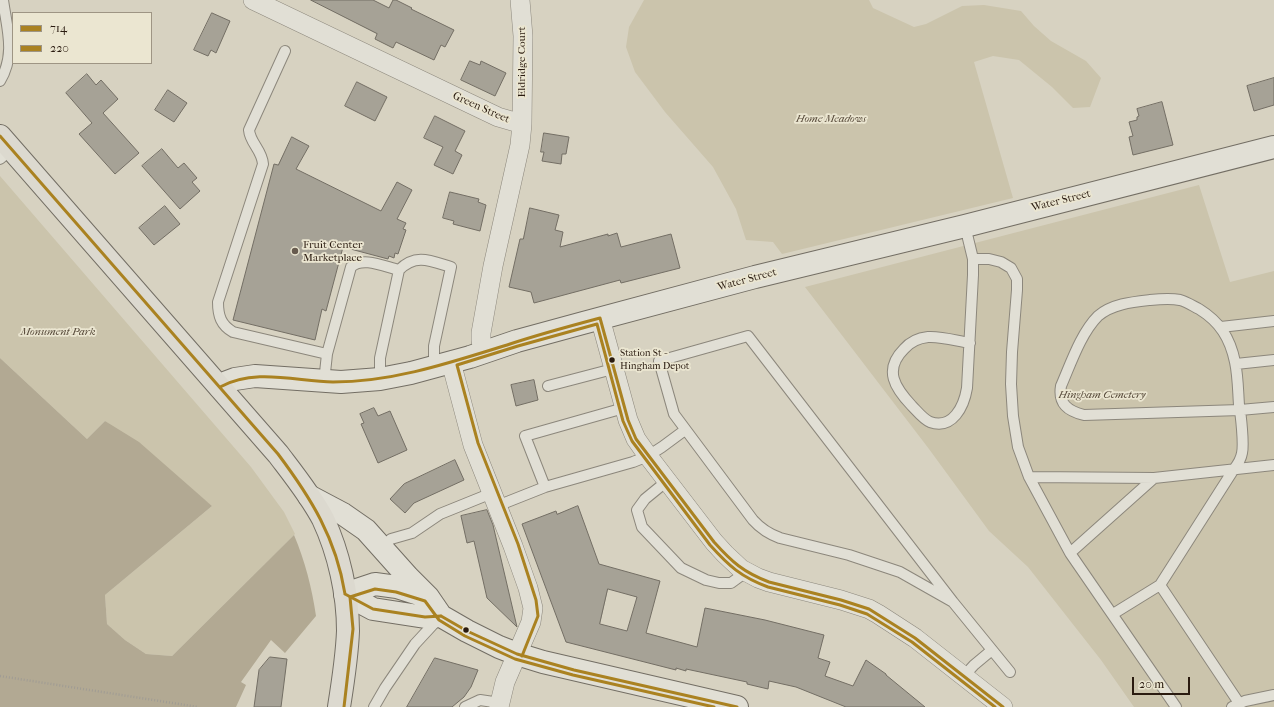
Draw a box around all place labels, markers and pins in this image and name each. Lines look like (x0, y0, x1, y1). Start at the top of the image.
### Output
place label: Fruit Center Marketplace (303, 238, 363, 264)
marker: Fruit Center Marketplace (290, 246, 300, 256)
place label: Station St - Hingham Depot (620, 348, 689, 372)
marker: Station St - Hingham Depot (607, 355, 617, 365)
unlabelled marker (461, 625, 471, 635)

